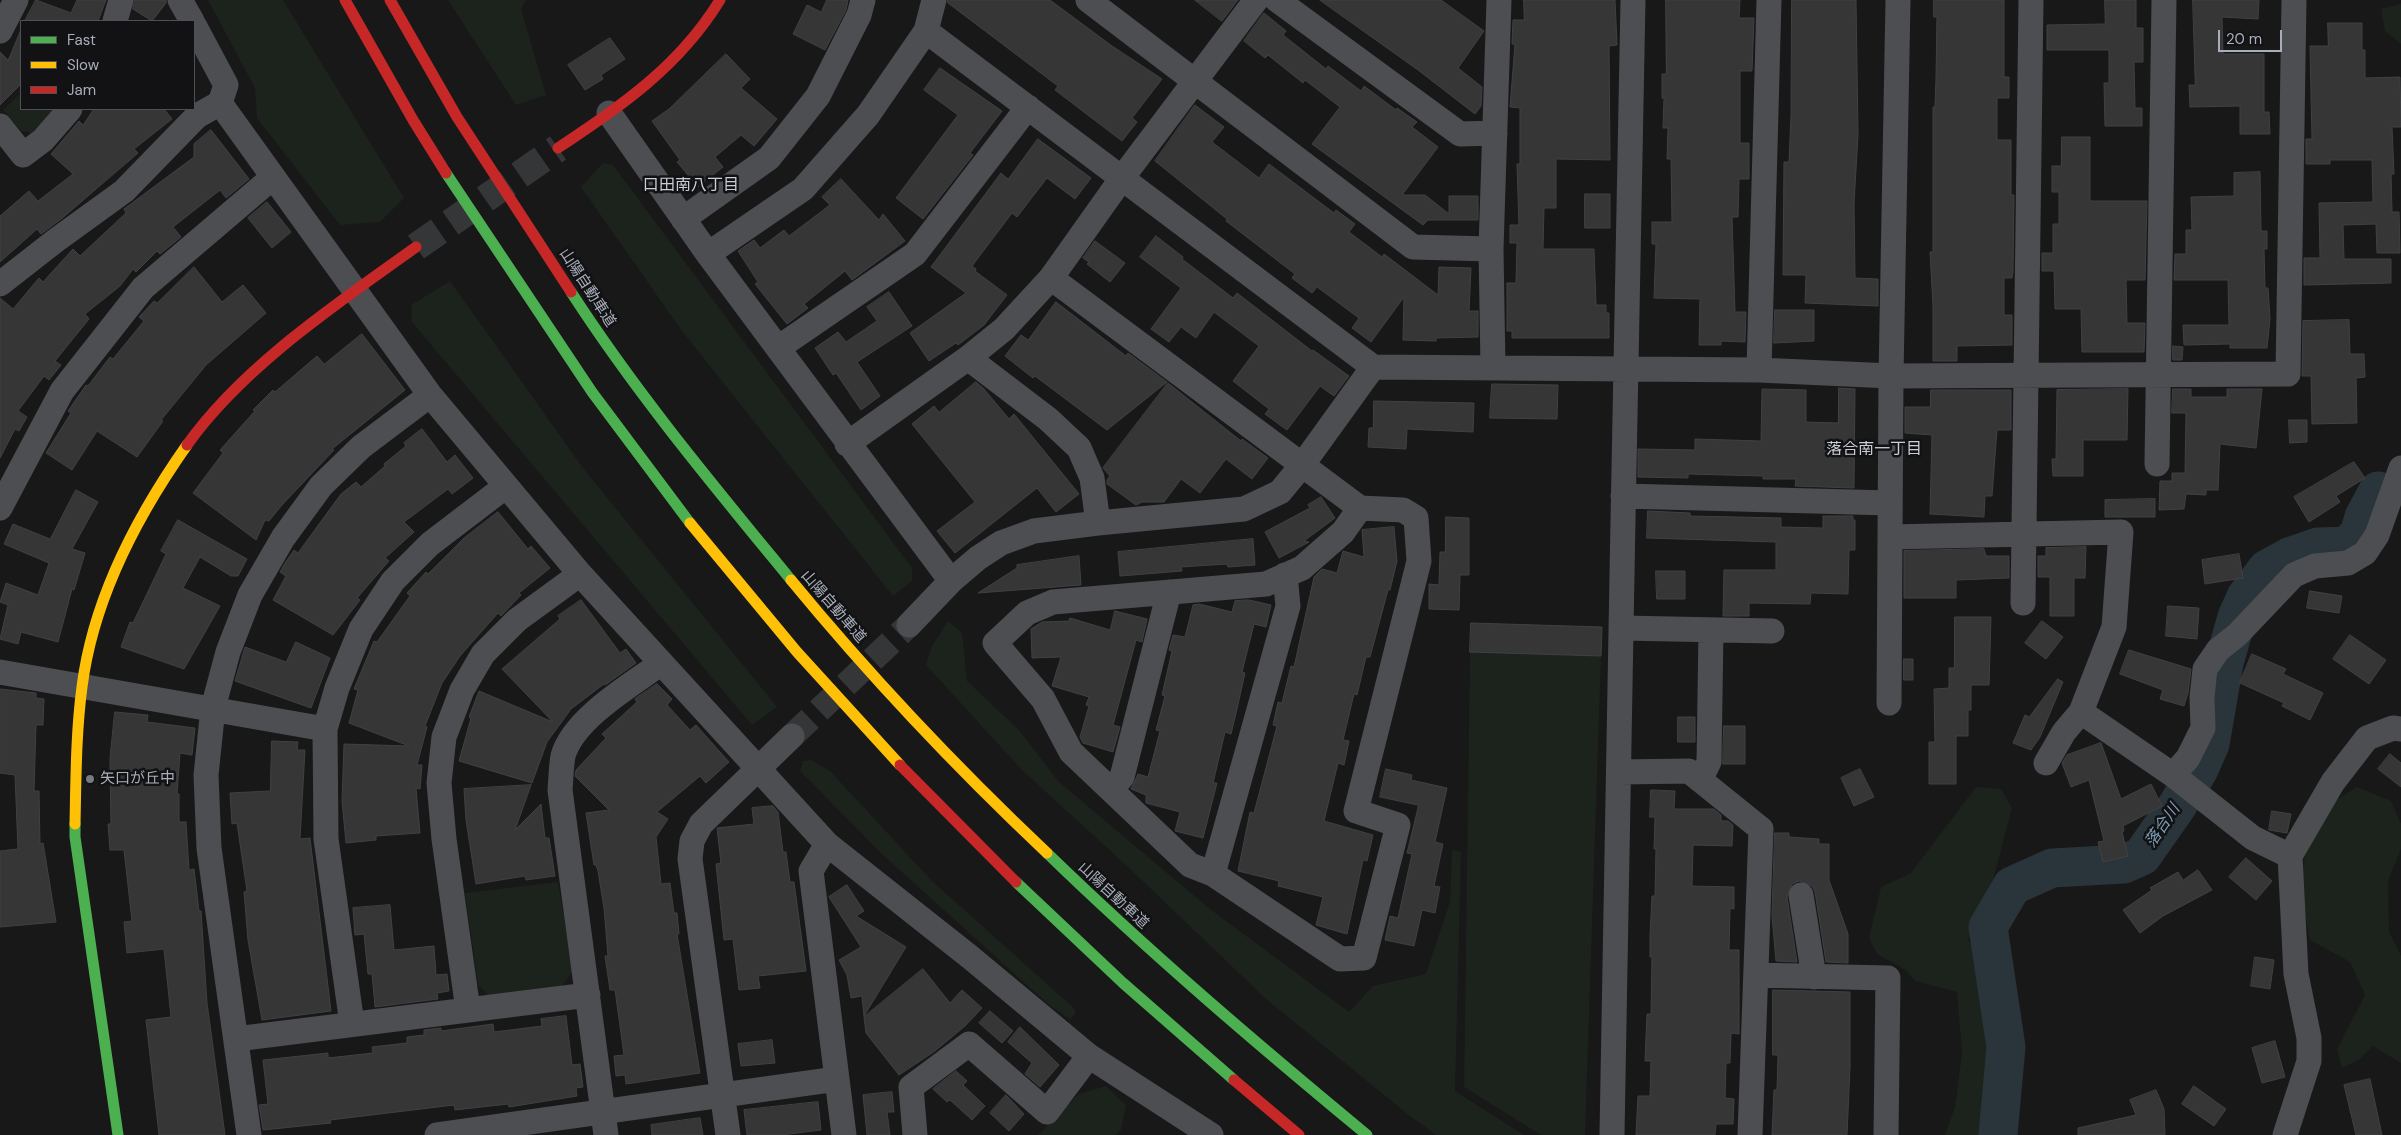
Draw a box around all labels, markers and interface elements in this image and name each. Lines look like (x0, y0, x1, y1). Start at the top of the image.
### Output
legend (20, 20, 195, 110)
scale bar (2221, 20, 2285, 52)
text: 20 m (2226, 29, 2262, 49)
text: Fast (67, 30, 96, 50)
text: Slow (67, 55, 99, 75)
text: Jam (67, 80, 96, 100)
district label: 口田南八丁目 (643, 176, 739, 196)
street label: 山陽自動車道 (555, 245, 619, 331)
district label: 落合南一丁目 (1826, 440, 1922, 460)
street label: 山陽自動車道 (797, 567, 869, 647)
place label: 矢口が丘中 (100, 770, 175, 788)
marker: 矢口が丘中 (84, 773, 96, 785)
water label: 落合川 (2142, 801, 2184, 851)
street label: 山陽自動車道 (1074, 859, 1152, 933)

